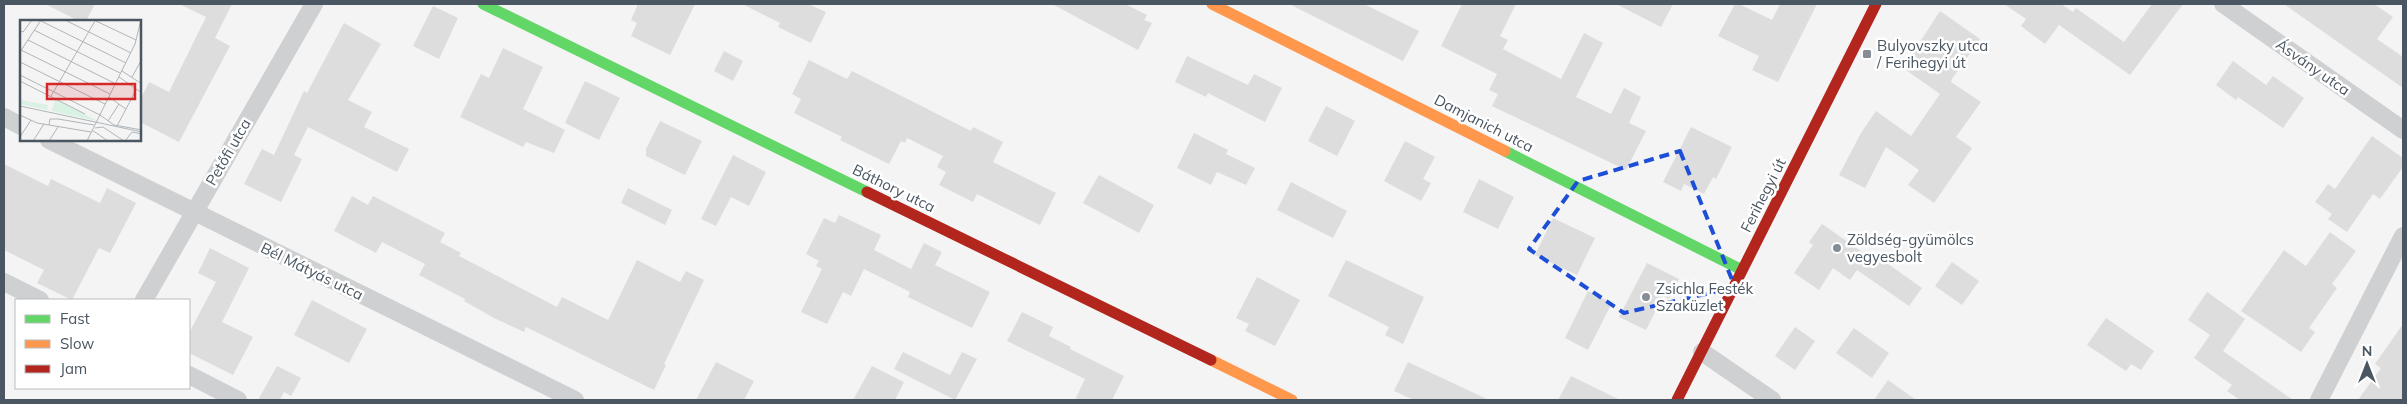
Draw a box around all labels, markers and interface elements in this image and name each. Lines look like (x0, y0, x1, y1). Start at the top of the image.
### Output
inset map (20, 20, 141, 141)
street label: Ásvány utca (2272, 35, 2354, 99)
place label: Bulyovszky utca / Ferihegyi út (1876, 36, 1988, 72)
marker: Bulyovszky utca / Ferihegyi út (1861, 48, 1873, 60)
street label: Damjanich utca (1431, 90, 1537, 156)
street label: Petőfi utca (201, 115, 255, 189)
street label: Ferihegyi út (1736, 155, 1790, 235)
street label: Báthory utca (849, 160, 939, 216)
place label: Zöldség-gyümölcs vegyesbolt (1847, 230, 1974, 266)
street label: Bél Mátyás utca (258, 238, 366, 304)
marker: Zöldség-gyümölcs vegyesbolt (1831, 242, 1843, 254)
place label: Zsichla Festék Szaküzlet (1656, 279, 1754, 315)
marker: Zsichla Festék Szaküzlet (1640, 291, 1652, 303)
legend (15, 299, 190, 389)
text: Fast (60, 309, 90, 328)
text: Slow (60, 334, 94, 353)
north arrow (2342, 339, 2392, 389)
text: N (2362, 342, 2372, 360)
text: Jam (60, 359, 87, 378)

